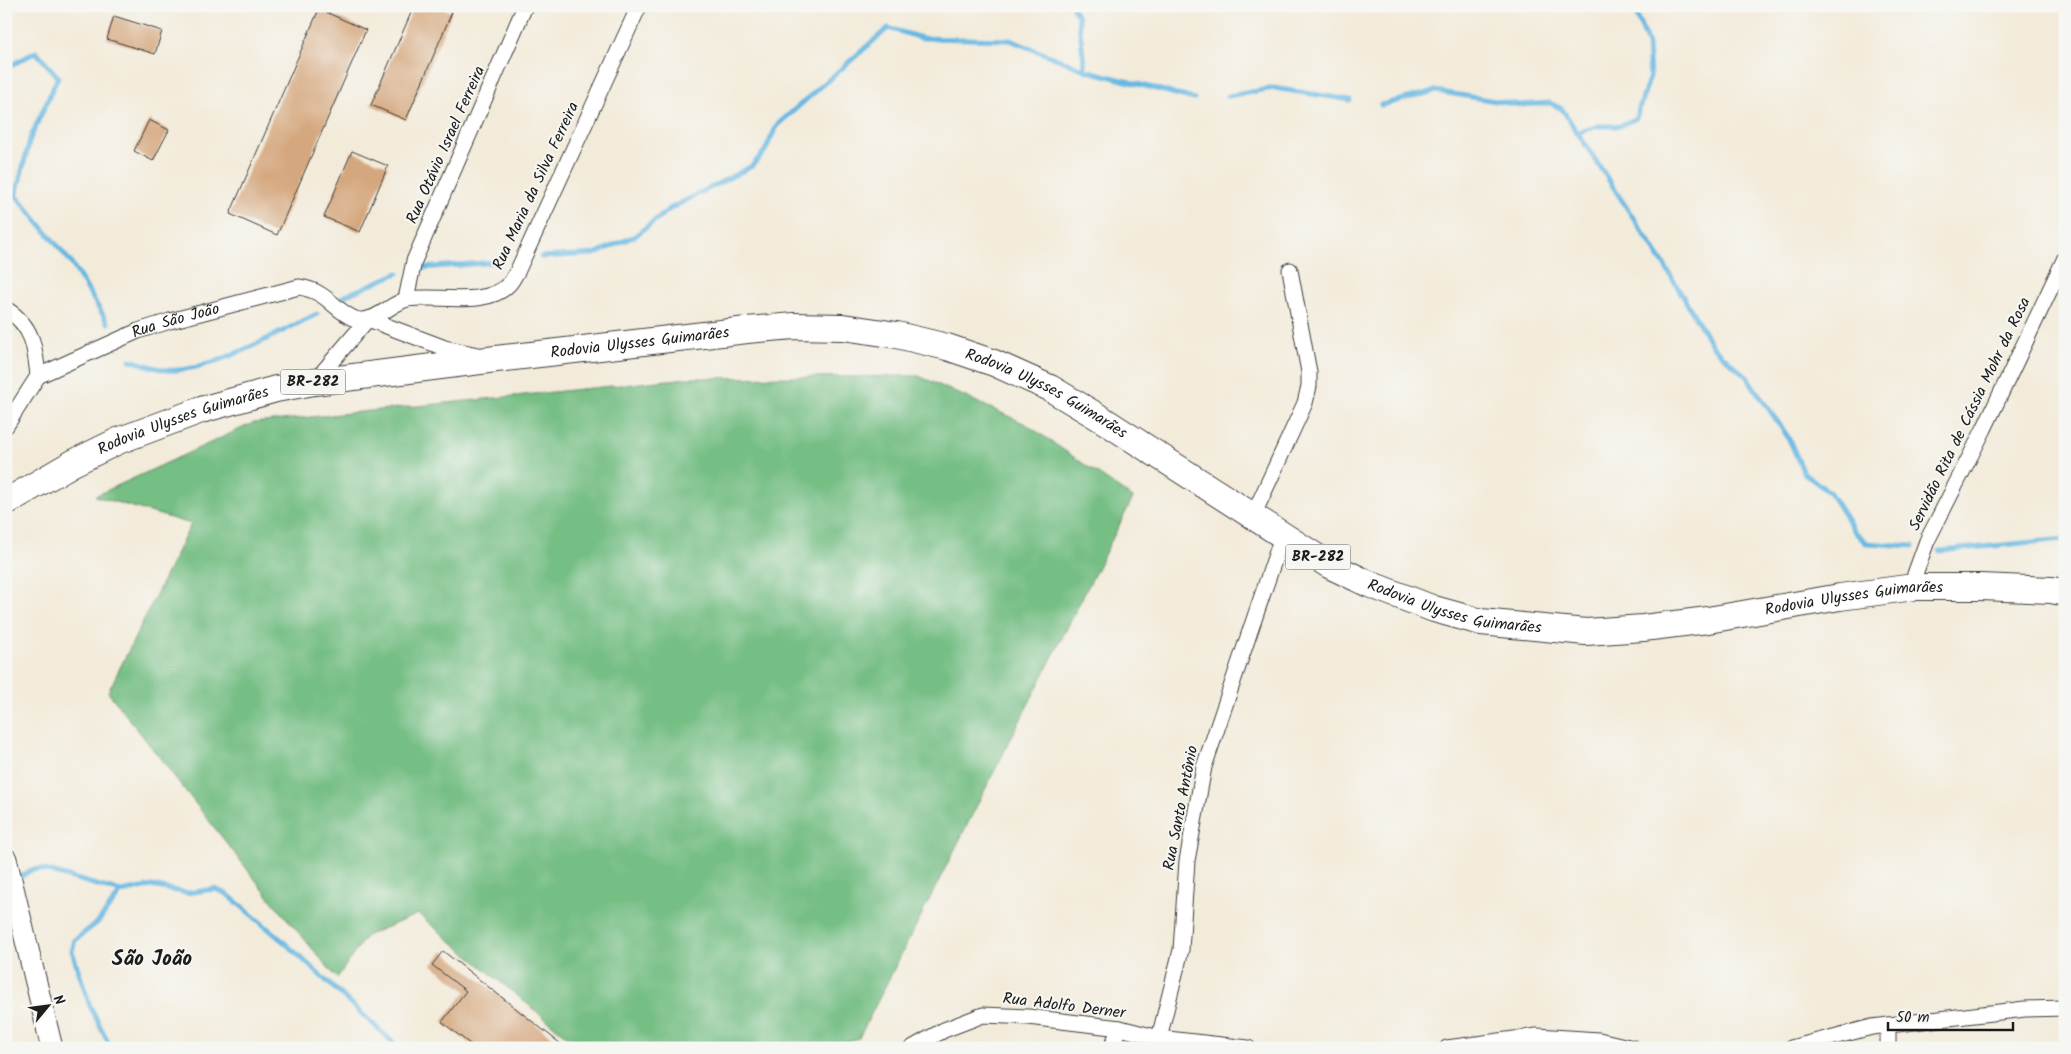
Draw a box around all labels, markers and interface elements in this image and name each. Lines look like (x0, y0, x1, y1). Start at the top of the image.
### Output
street label: Rua Otávio Israel Ferreira (400, 62, 492, 228)
street label: Rua Maria da Silva Ferreira (486, 98, 586, 274)
street label: Servidão Rita de Cássia Mohr da Rosa (1902, 293, 2038, 535)
street label: Rua São João (127, 296, 222, 345)
street label: Rodovia Ulysses Guimarães (549, 320, 731, 365)
street label: Rodovia Ulysses Guimarães (962, 342, 1133, 445)
road number: BR-282 (280, 370, 346, 394)
street label: Rodovia Ulysses Guimarães (93, 379, 272, 462)
road number: BR-282 (1286, 544, 1350, 570)
street label: Rodovia Ulysses Guimarães (1364, 572, 1543, 640)
street label: Rodovia Ulysses Guimarães (1763, 574, 1943, 622)
street label: Rua Santo Antônio (1157, 743, 1205, 873)
district label: São João (112, 943, 193, 976)
north arrow (22, 982, 72, 1032)
street label: Rua Adolfo Derner (1001, 986, 1128, 1026)
text: N (47, 991, 70, 1010)
scale bar (1888, 999, 2014, 1031)
text: 50 m (1896, 1006, 1930, 1030)

